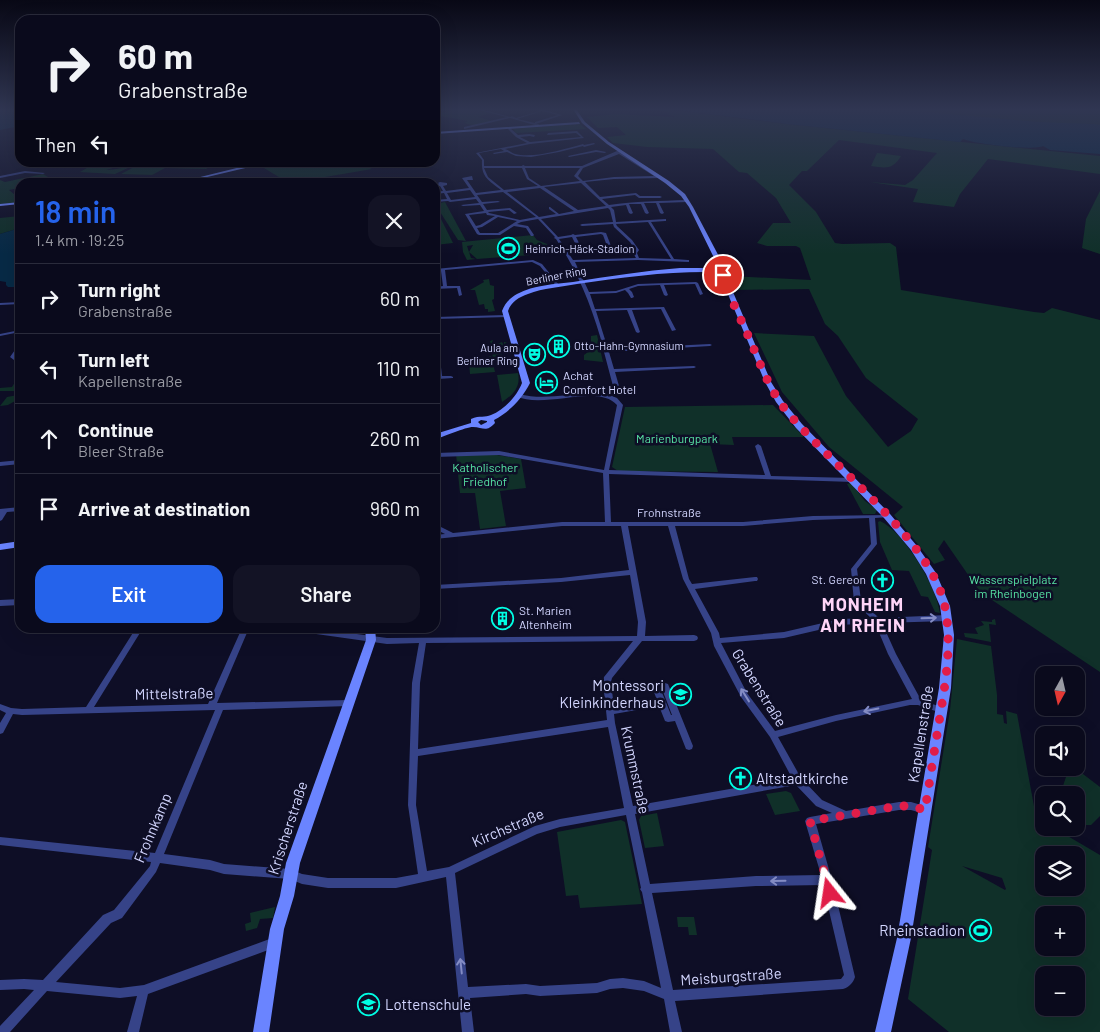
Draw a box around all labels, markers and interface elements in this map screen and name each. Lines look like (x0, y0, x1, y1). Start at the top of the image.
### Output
text: 60 m (118, 34, 193, 76)
icon: right (35, 35, 100, 100)
text: Grabenstraße (118, 76, 248, 102)
icon: left (86, 130, 114, 158)
text: Then (35, 133, 76, 156)
text: 18 min (35, 193, 116, 229)
button: close (368, 195, 420, 247)
text: 1.4 km · 19:25 (35, 230, 124, 249)
sports icon: Heinrich-Häck-Stadion (497, 237, 521, 261)
place label: Heinrich-Häck-Stadion (525, 242, 634, 255)
pin (702, 254, 744, 296)
icon: arrive (709, 261, 737, 289)
street label: Berliner Ring (525, 263, 587, 288)
text: Turn right (78, 278, 160, 301)
icon: right (35, 285, 63, 313)
text: 60 m (380, 287, 420, 310)
text: Grabenstraße (78, 301, 172, 320)
building icon: Otto-Hahn-Gymnasium (546, 334, 570, 358)
place label: Otto-Hahn-Gymnasium (574, 339, 684, 352)
place label: Aula am Berliner Ring (457, 341, 518, 367)
theatre icon: Aula am Berliner Ring (522, 342, 546, 366)
text: Turn left (78, 348, 149, 371)
icon: left (35, 355, 63, 383)
text: 110 m (376, 357, 420, 380)
place label: Achat Comfort Hotel (563, 368, 636, 396)
text: Kapellenstraße (78, 371, 183, 390)
hotel icon: Achat Comfort Hotel (535, 371, 559, 395)
text: Continue (78, 418, 154, 441)
icon: ahead (35, 425, 63, 453)
text: 260 m (370, 427, 420, 450)
park label: Marienburgpark (636, 431, 718, 445)
text: Bleer Straße (78, 441, 164, 460)
park label: Katholischer Friedhof (452, 460, 518, 488)
icon: arrive (35, 495, 63, 523)
text: Arrive at destination (78, 497, 250, 520)
text: 960 m (370, 497, 420, 520)
street label: Frohnstraße (637, 505, 701, 519)
button: Exit (35, 565, 223, 623)
button: Share (233, 565, 420, 623)
church icon: St. Gereon (870, 568, 894, 592)
place label: St. Gereon (811, 572, 866, 586)
park label: Wasserspielplatz im Rheinbogen (969, 572, 1057, 600)
district label: MONHEIM AM RHEIN (820, 593, 906, 636)
place label: St. Marien Altenheim (519, 603, 572, 631)
building icon: St. Marien Altenheim (491, 606, 515, 630)
one-way arrow (921, 613, 937, 622)
street label: Grabenstraße (729, 645, 791, 730)
north arrow (1035, 666, 1085, 716)
map controls (1035, 666, 1085, 1016)
place label: Montessori Kleinkinderhaus (560, 676, 664, 711)
street label: Mittelstraße (134, 683, 214, 703)
school or university icon: Montessori Kleinkinderhaus (668, 683, 692, 707)
street label: Kapellenstraße (903, 684, 937, 784)
one-way arrow (740, 688, 750, 702)
one-way arrow (863, 706, 879, 716)
street label: Krummstraße (618, 724, 654, 815)
button: sound (1035, 726, 1085, 776)
church icon: Altstadtkirche (728, 767, 752, 791)
place label: Altstadtkirche (756, 769, 849, 787)
street label: Krischerstraße (264, 779, 311, 877)
button: search (1035, 786, 1085, 836)
street label: Frohnkamp (129, 790, 175, 865)
street label: Kirchstraße (469, 804, 546, 850)
button: layers (1035, 846, 1085, 896)
position arrow (803, 866, 855, 918)
one-way arrow (771, 876, 787, 886)
button: + (1035, 906, 1085, 956)
sports icon: Rheinstadion (969, 919, 993, 943)
place label: Rheinstadion (879, 921, 965, 939)
one-way arrow (456, 958, 466, 974)
street label: Meisburgstraße (680, 963, 782, 989)
button: − (1035, 966, 1085, 1016)
school or university icon: Lottenschule (357, 993, 381, 1017)
place label: Lottenschule (385, 995, 471, 1013)

